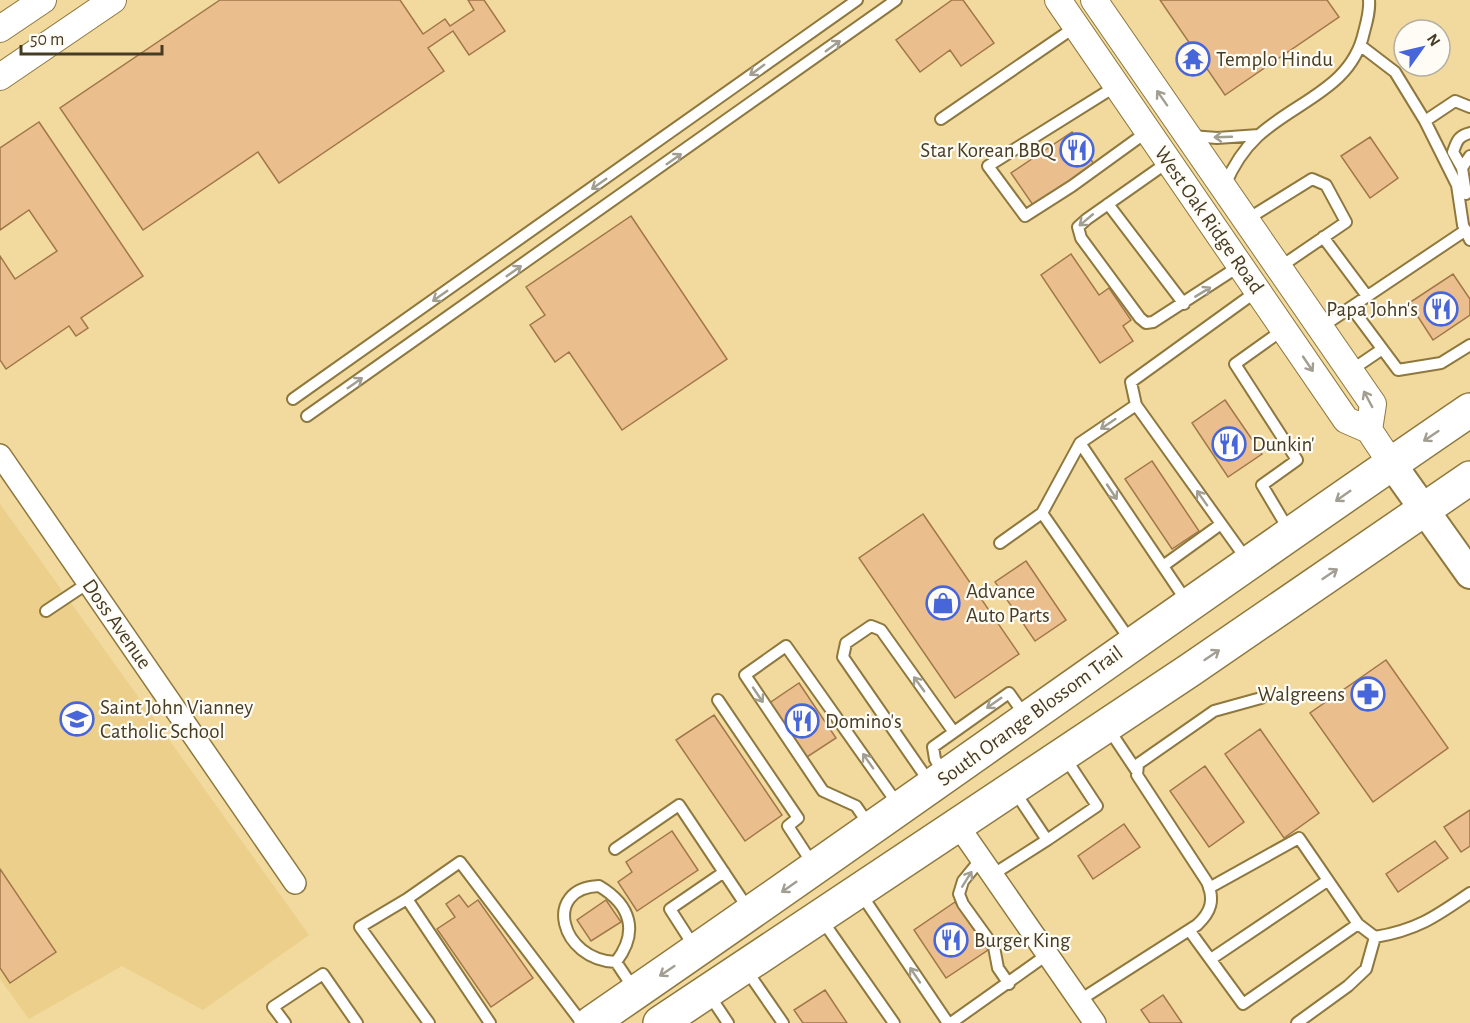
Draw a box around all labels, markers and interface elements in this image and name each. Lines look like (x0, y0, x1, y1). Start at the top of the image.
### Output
scale bar (21, 18, 162, 56)
north arrow (1392, 18, 1452, 78)
text: 50 m (30, 31, 64, 49)
text: N (1424, 31, 1443, 49)
one-way arrow (825, 40, 841, 52)
temple icon: Templo Hindu (1175, 41, 1211, 77)
place label: Templo Hindu (1216, 49, 1333, 70)
one-way arrow (750, 64, 766, 76)
one-way arrow (1155, 90, 1167, 107)
restaurant icon: Star Korean BBQ (1059, 132, 1095, 168)
one-way arrow (1214, 132, 1234, 143)
place label: Star Korean BBQ (920, 140, 1057, 161)
street label: West Oak Ridge Road (1150, 143, 1268, 298)
one-way arrow (665, 153, 682, 165)
one-way arrow (591, 178, 608, 190)
one-way arrow (1079, 213, 1094, 227)
one-way arrow (506, 265, 522, 277)
one-way arrow (1194, 285, 1211, 297)
one-way arrow (432, 290, 448, 302)
restaurant icon: Papa John's (1423, 291, 1459, 327)
place label: Papa John's (1326, 299, 1418, 320)
one-way arrow (1302, 355, 1314, 371)
one-way arrow (346, 377, 362, 389)
one-way arrow (1361, 390, 1373, 408)
one-way arrow (1100, 418, 1117, 430)
restaurant icon: Dunkin' (1211, 426, 1247, 462)
one-way arrow (1422, 430, 1439, 443)
place label: Dunkin' (1252, 434, 1315, 455)
one-way arrow (1106, 483, 1118, 499)
one-way arrow (1196, 490, 1208, 506)
one-way arrow (1335, 490, 1352, 503)
one-way arrow (1321, 568, 1338, 580)
street label: Doss Avenue (79, 575, 155, 673)
place label: Advance Auto Parts (966, 581, 1050, 626)
shop icon: Advance Auto Parts (925, 585, 961, 621)
street label: South Orange Blossom Trail (933, 642, 1127, 790)
one-way arrow (1204, 648, 1221, 661)
one-way arrow (913, 676, 925, 692)
pharmacy icon: Walgreens (1350, 676, 1386, 712)
place label: Walgreens (1258, 684, 1345, 705)
one-way arrow (752, 687, 765, 704)
place label: Saint John Vianney Catholic School (100, 697, 253, 742)
one-way arrow (986, 697, 1002, 709)
school or university icon: Saint John Vianney Catholic School (59, 701, 95, 737)
restaurant icon: Domino's (784, 703, 820, 739)
place label: Domino's (825, 711, 902, 732)
one-way arrow (862, 753, 874, 770)
one-way arrow (960, 871, 973, 888)
one-way arrow (781, 881, 798, 893)
restaurant icon: Burger King (933, 922, 969, 958)
place label: Burger King (974, 930, 1071, 951)
one-way arrow (660, 965, 676, 977)
one-way arrow (909, 967, 921, 983)

